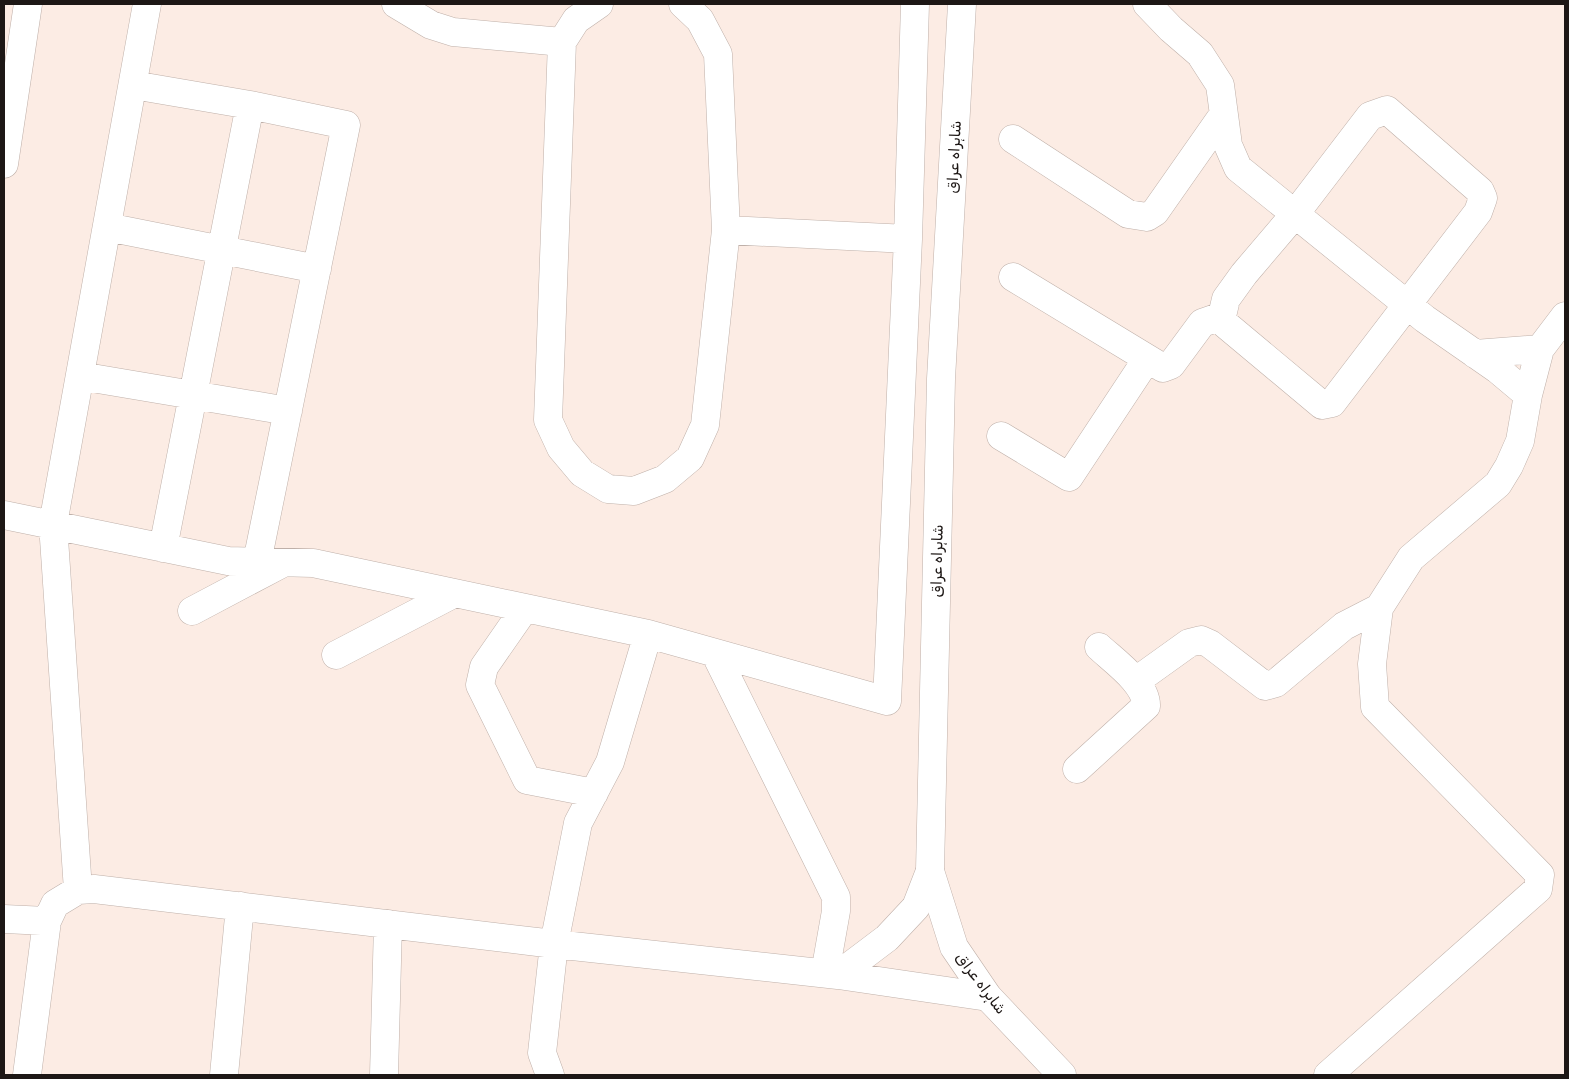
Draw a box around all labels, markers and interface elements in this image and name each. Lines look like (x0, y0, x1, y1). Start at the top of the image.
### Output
street label: شاہراہ عراق (943, 120, 966, 194)
street label: شاہراہ عراق (927, 524, 948, 598)
street label: شاہراہ عراق (951, 948, 1010, 1018)

